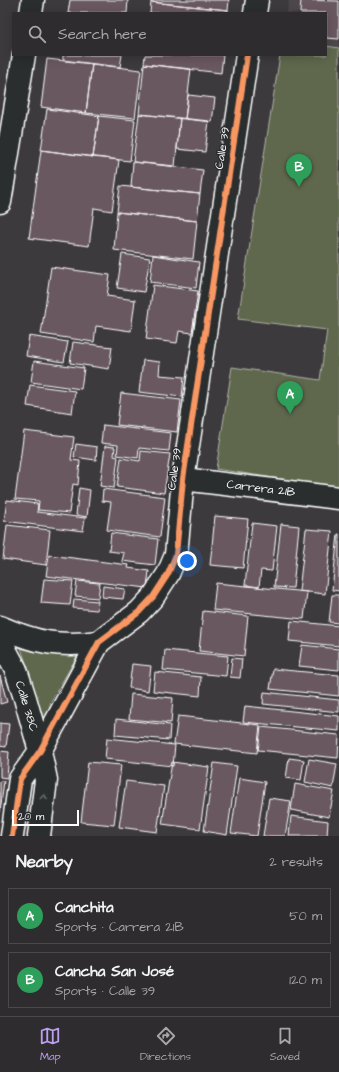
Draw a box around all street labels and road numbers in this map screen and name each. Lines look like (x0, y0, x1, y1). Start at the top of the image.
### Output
street label: Calle 39 (211, 126, 234, 170)
street label: Calle 39 (163, 447, 186, 491)
street label: Carrera 21B (226, 476, 297, 501)
street label: Calle 38C (11, 679, 42, 734)

